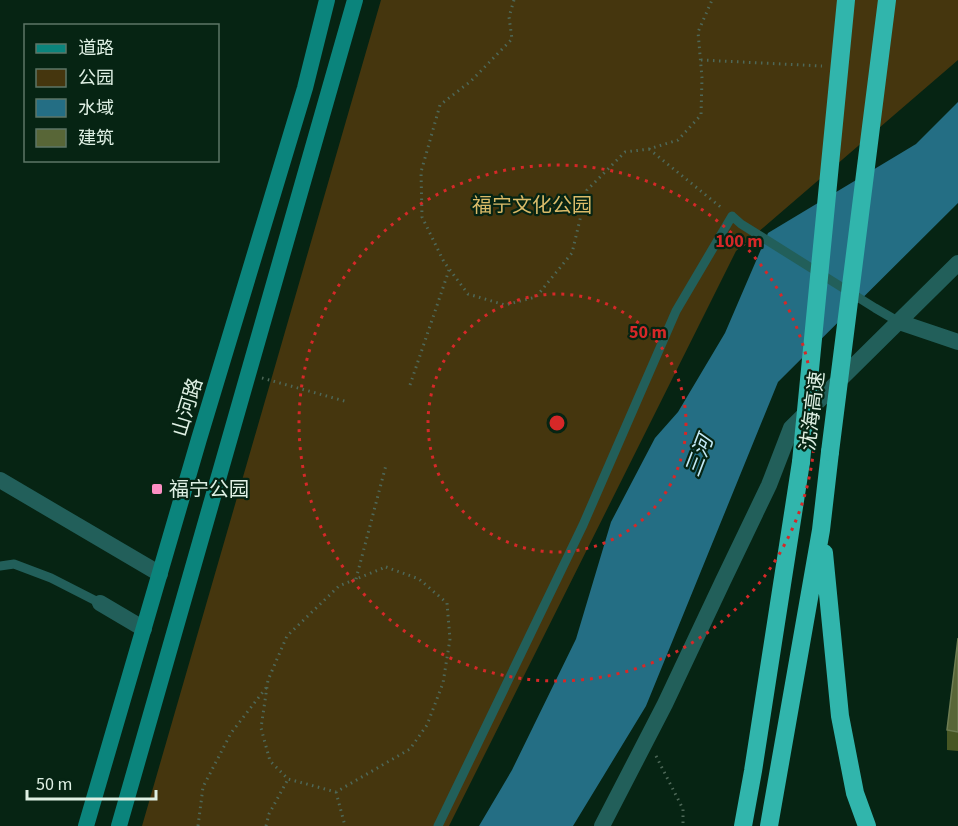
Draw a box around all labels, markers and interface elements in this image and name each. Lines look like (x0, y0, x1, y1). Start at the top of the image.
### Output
legend (24, 24, 219, 162)
text: 道路 (78, 36, 114, 61)
text: 公园 (78, 66, 114, 91)
text: 水域 (78, 96, 114, 121)
text: 建筑 (78, 126, 114, 151)
park label: 福宁文化公园 (472, 192, 592, 220)
text: 100 m (715, 229, 763, 254)
text: 50 m (629, 320, 667, 345)
street label: 沈海高速 (794, 370, 832, 453)
street label: 山河路 (166, 375, 210, 440)
centre of rings (547, 413, 567, 433)
water label: 三河 (677, 427, 722, 481)
place label: 福宁公园 (169, 476, 249, 504)
marker: 福宁公园 (150, 482, 164, 496)
scale bar (27, 763, 156, 801)
text: 50 m (36, 772, 72, 797)

